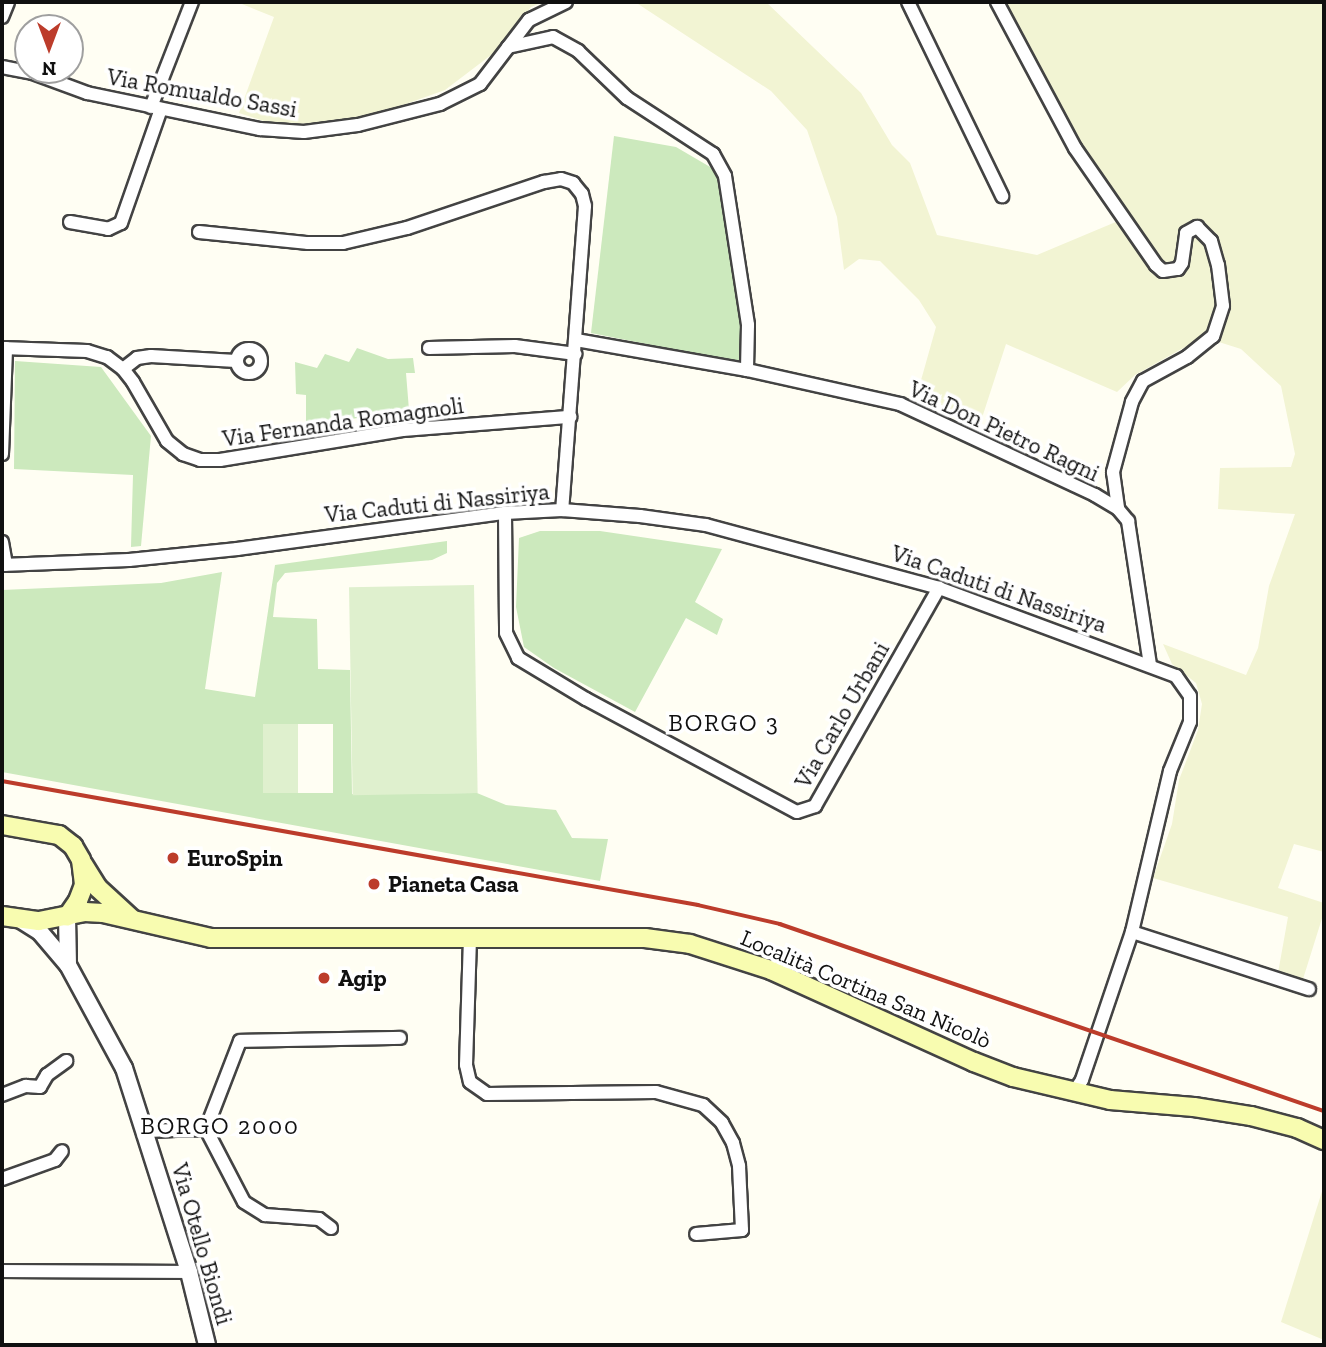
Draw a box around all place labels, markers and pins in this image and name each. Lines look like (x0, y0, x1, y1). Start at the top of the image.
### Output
place label: EuroSpin (187, 844, 283, 872)
marker: EuroSpin (165, 850, 181, 866)
place label: Pianeta Casa (388, 870, 519, 898)
marker: Pianeta Casa (366, 876, 382, 892)
place label: Agip (338, 964, 387, 992)
marker: Agip (316, 970, 332, 986)

